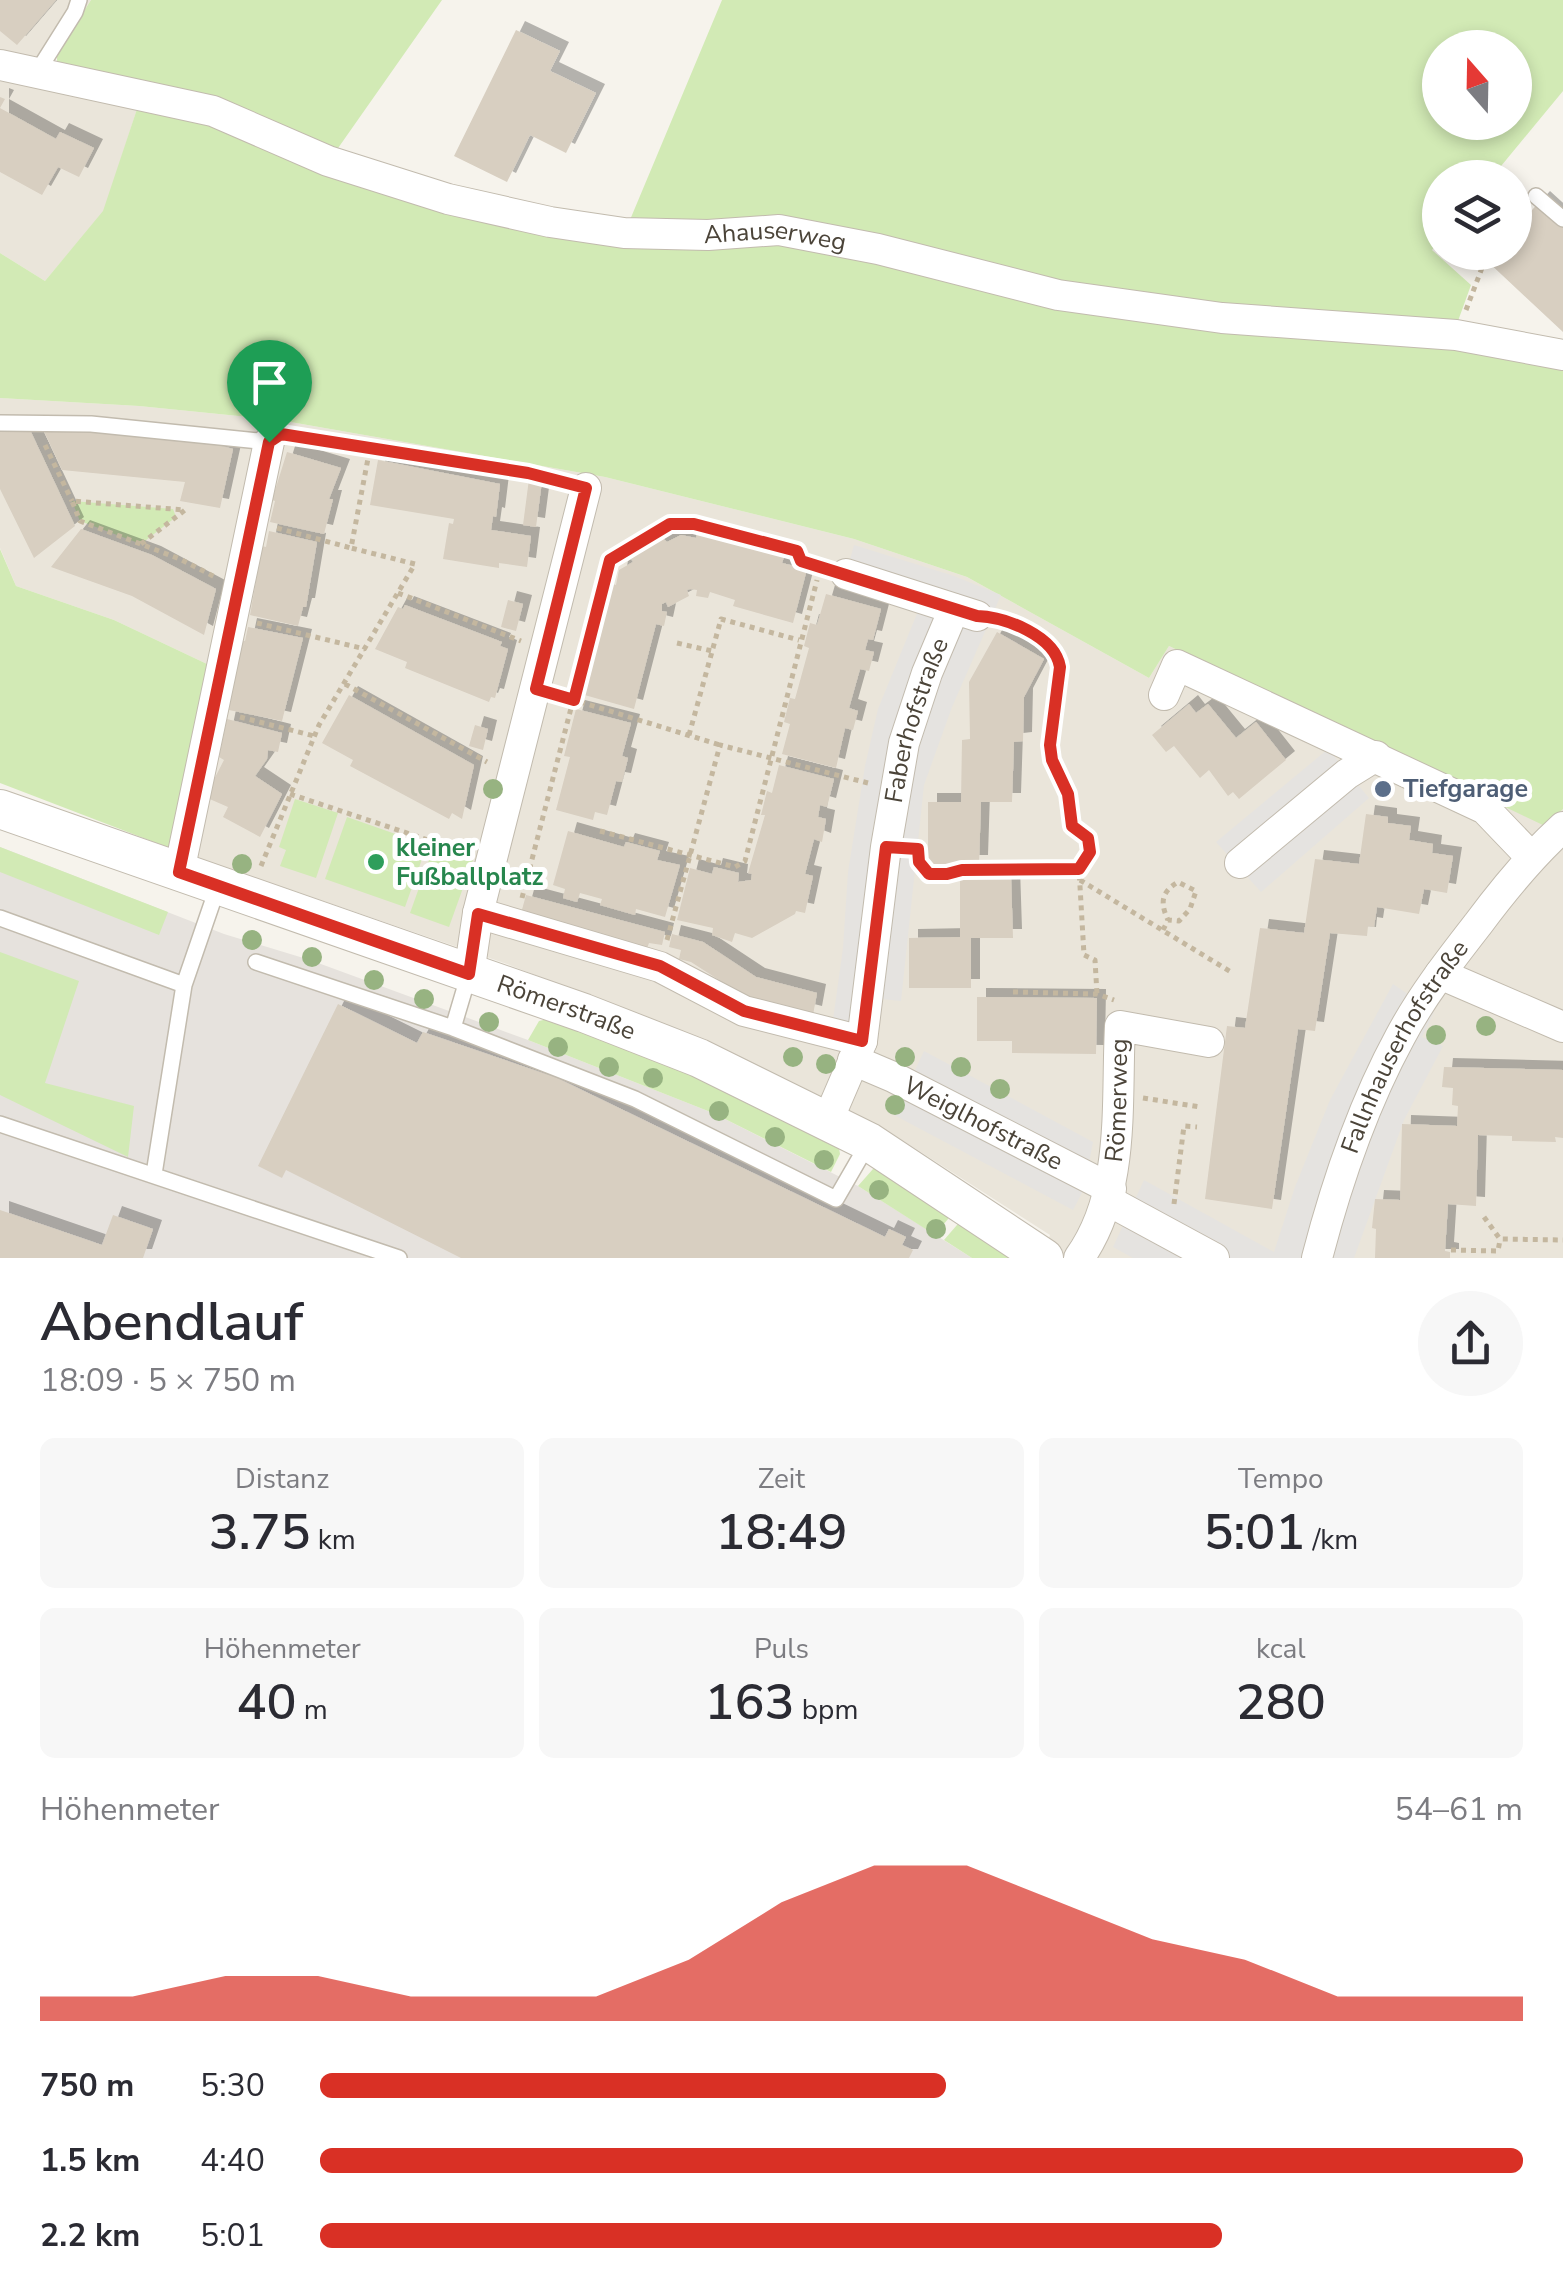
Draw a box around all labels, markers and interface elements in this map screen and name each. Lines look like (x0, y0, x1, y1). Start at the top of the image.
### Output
north arrow (1422, 30, 1532, 140)
map controls (1422, 30, 1532, 270)
button: layers (1422, 160, 1532, 270)
street label: Ahauserweg (702, 213, 849, 260)
pin (227, 340, 312, 443)
icon: arrive (242, 355, 297, 410)
street label: Faberhofstraße (877, 633, 957, 806)
place label: Tiefgarage (1403, 772, 1528, 806)
marker: Tiefgarage (1372, 778, 1394, 800)
place label: kleiner Fußballplatz (396, 831, 543, 894)
marker: kleiner Fußballplatz (365, 851, 387, 873)
street label: Fallnhauserhofstraße (1333, 933, 1476, 1158)
street label: Römerstraße (492, 967, 641, 1049)
street label: Römerweg (1097, 1038, 1136, 1164)
street label: Weiglhofstraße (898, 1068, 1069, 1178)
text: Abendlauf (40, 1284, 303, 1359)
button: share (1418, 1291, 1523, 1396)
text: 18:09 · 5 × 750 m (40, 1359, 296, 1402)
text: Distanz (235, 1460, 329, 1498)
text: Zeit (758, 1460, 805, 1498)
text: Tempo (1238, 1460, 1324, 1498)
text: 3.75 (209, 1498, 311, 1567)
text: 18:49 (716, 1498, 847, 1567)
text: 5:01 (1203, 1498, 1305, 1567)
text: km (311, 1521, 356, 1559)
text: /km (1305, 1521, 1358, 1559)
text: Höhenmeter (204, 1630, 361, 1668)
text: Puls (754, 1630, 809, 1668)
text: kcal (1256, 1630, 1306, 1668)
text: 40 (237, 1668, 297, 1737)
text: 163 (705, 1668, 795, 1737)
text: 280 (1236, 1668, 1326, 1737)
text: m (297, 1691, 328, 1729)
text: bpm (795, 1691, 858, 1729)
text: Höhenmeter (40, 1788, 219, 1831)
text: 54–61 m (1395, 1788, 1523, 1831)
text: 750 m (40, 2064, 134, 2107)
text: 5:30 (200, 2064, 265, 2107)
text: 1.5 km (40, 2139, 140, 2182)
text: 4:40 (200, 2139, 265, 2182)
text: 2.2 km (40, 2214, 140, 2257)
text: 5:01 (200, 2214, 265, 2257)

